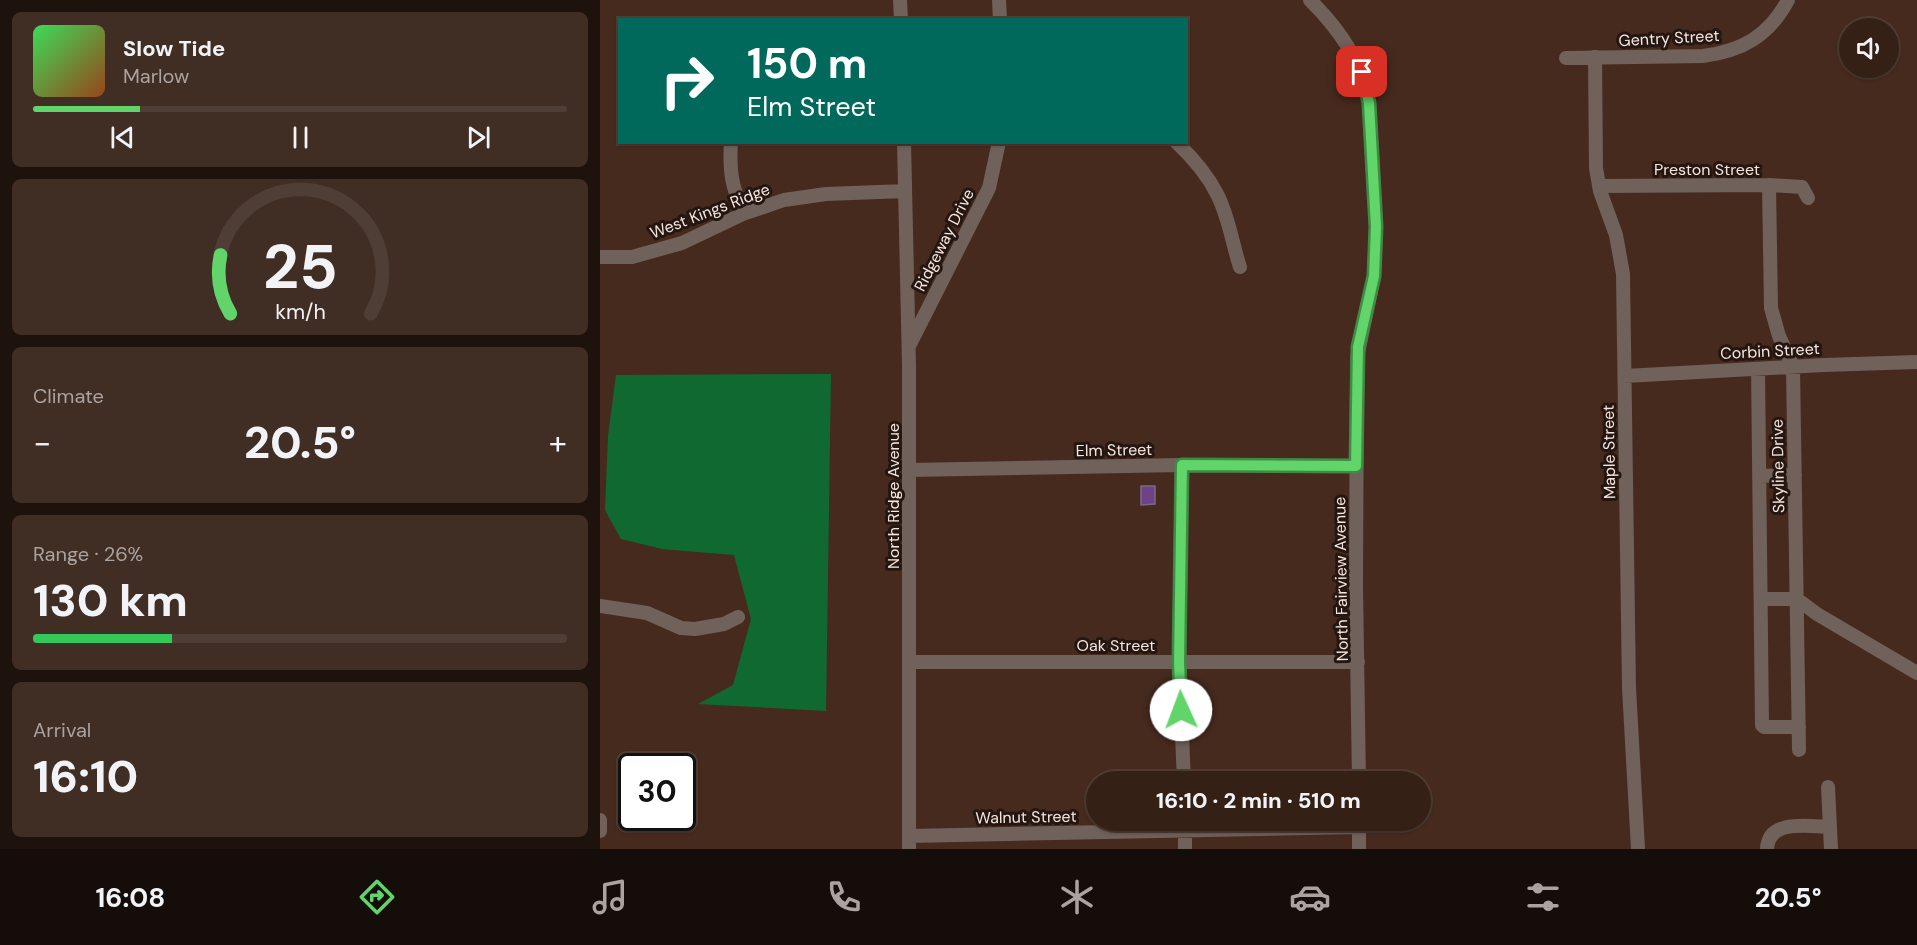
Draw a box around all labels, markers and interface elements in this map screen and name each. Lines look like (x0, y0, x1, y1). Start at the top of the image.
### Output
map controls (1839, 18, 1899, 78)
button: sound (1839, 18, 1899, 78)
street label: Gentry Street (1618, 25, 1720, 51)
text: Slow Tide (123, 34, 225, 63)
text: 150 m (747, 36, 867, 91)
icon: right (648, 42, 726, 120)
pin (1336, 46, 1387, 97)
icon: arrive (1345, 55, 1378, 88)
text: Marlow (123, 63, 189, 89)
text: Elm Street (747, 89, 876, 124)
icon: previous (106, 121, 139, 154)
icon: pause (284, 121, 317, 154)
icon: next (462, 121, 495, 154)
street label: Preston Street (1654, 159, 1760, 180)
street label: West Kings Ridge (647, 179, 773, 243)
street label: Ridgeway Drive (909, 185, 979, 295)
text: 25 (263, 226, 337, 307)
text: km/h (275, 299, 325, 327)
street label: Corbin Street (1720, 338, 1820, 364)
text: Climate (33, 383, 104, 409)
street label: Maple Street (1598, 405, 1620, 499)
text: 20.5° (244, 413, 356, 472)
street label: Skyline Drive (1767, 419, 1789, 513)
text: − (33, 421, 51, 464)
text: + (549, 421, 567, 464)
street label: North Ridge Avenue (883, 423, 904, 569)
street label: Elm Street (1076, 439, 1152, 461)
street label: North Fairview Avenue (1329, 497, 1353, 661)
text: Range · 26% (33, 541, 143, 567)
text: 130 km (33, 571, 188, 630)
street label: Oak Street (1077, 635, 1155, 656)
position arrow (1149, 678, 1213, 742)
text: Arrival (33, 717, 91, 743)
text: 16:10 (33, 747, 138, 806)
speed limit sign: 30 (618, 753, 696, 831)
text: 16:10 · 2 min · 510 m (1156, 786, 1361, 815)
street label: Walnut Street (975, 806, 1077, 828)
icon: directions (356, 876, 398, 918)
icon: music (589, 876, 631, 918)
icon: phone (823, 876, 865, 918)
icon: climate (1056, 876, 1098, 918)
icon: car (1289, 876, 1331, 918)
icon: filters (1522, 876, 1564, 918)
text: 16:08 (96, 880, 165, 915)
text: 20.5° (1755, 880, 1821, 915)

